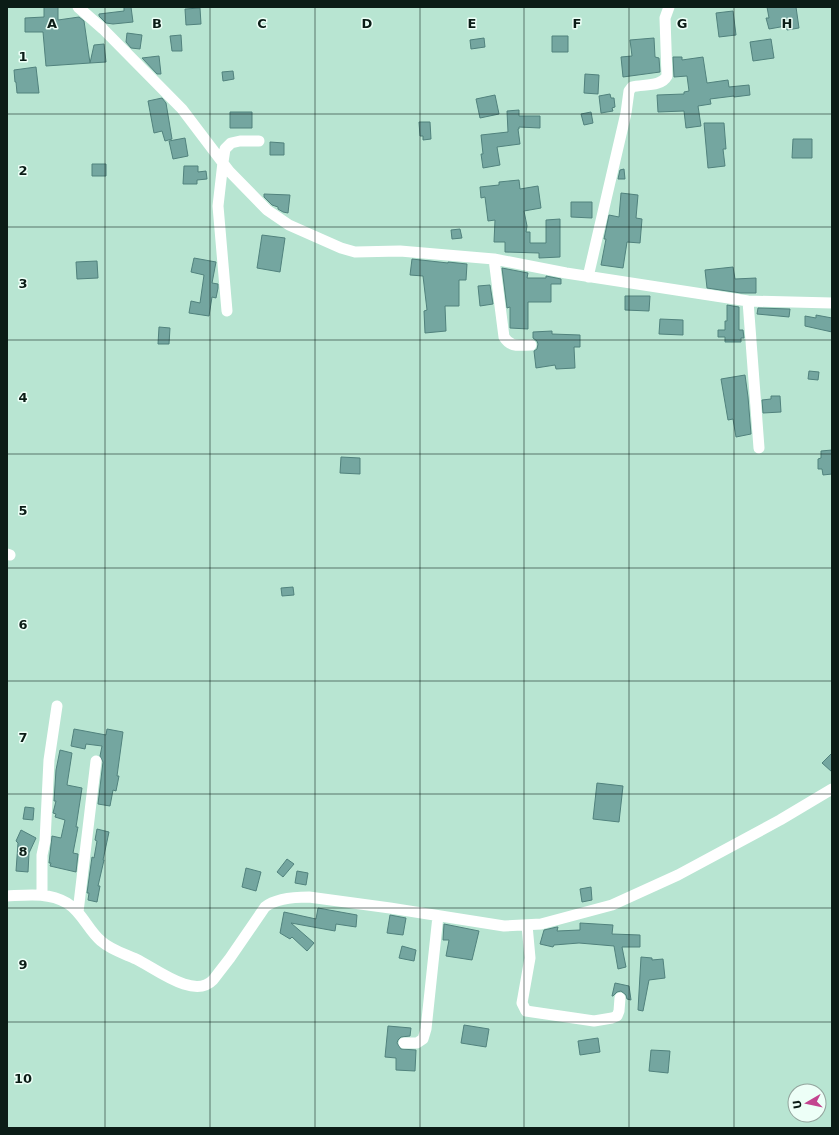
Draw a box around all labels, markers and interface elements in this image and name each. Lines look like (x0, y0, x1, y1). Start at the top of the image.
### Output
text: A (47, 16, 57, 31)
text: B (152, 16, 162, 31)
text: C (257, 16, 267, 31)
text: D (362, 16, 373, 31)
text: E (468, 16, 476, 31)
text: F (573, 16, 581, 31)
text: G (677, 16, 687, 31)
text: H (782, 16, 792, 31)
text: 1 (18, 49, 28, 64)
text: 2 (18, 163, 28, 178)
text: 3 (18, 276, 28, 291)
text: 4 (18, 390, 28, 405)
text: 5 (18, 503, 28, 518)
text: 6 (18, 617, 28, 632)
text: 7 (18, 730, 28, 745)
text: 8 (18, 844, 28, 859)
text: 9 (18, 957, 28, 972)
text: 10 (14, 1071, 32, 1086)
north arrow (787, 1083, 827, 1123)
text: U (790, 1099, 805, 1110)

